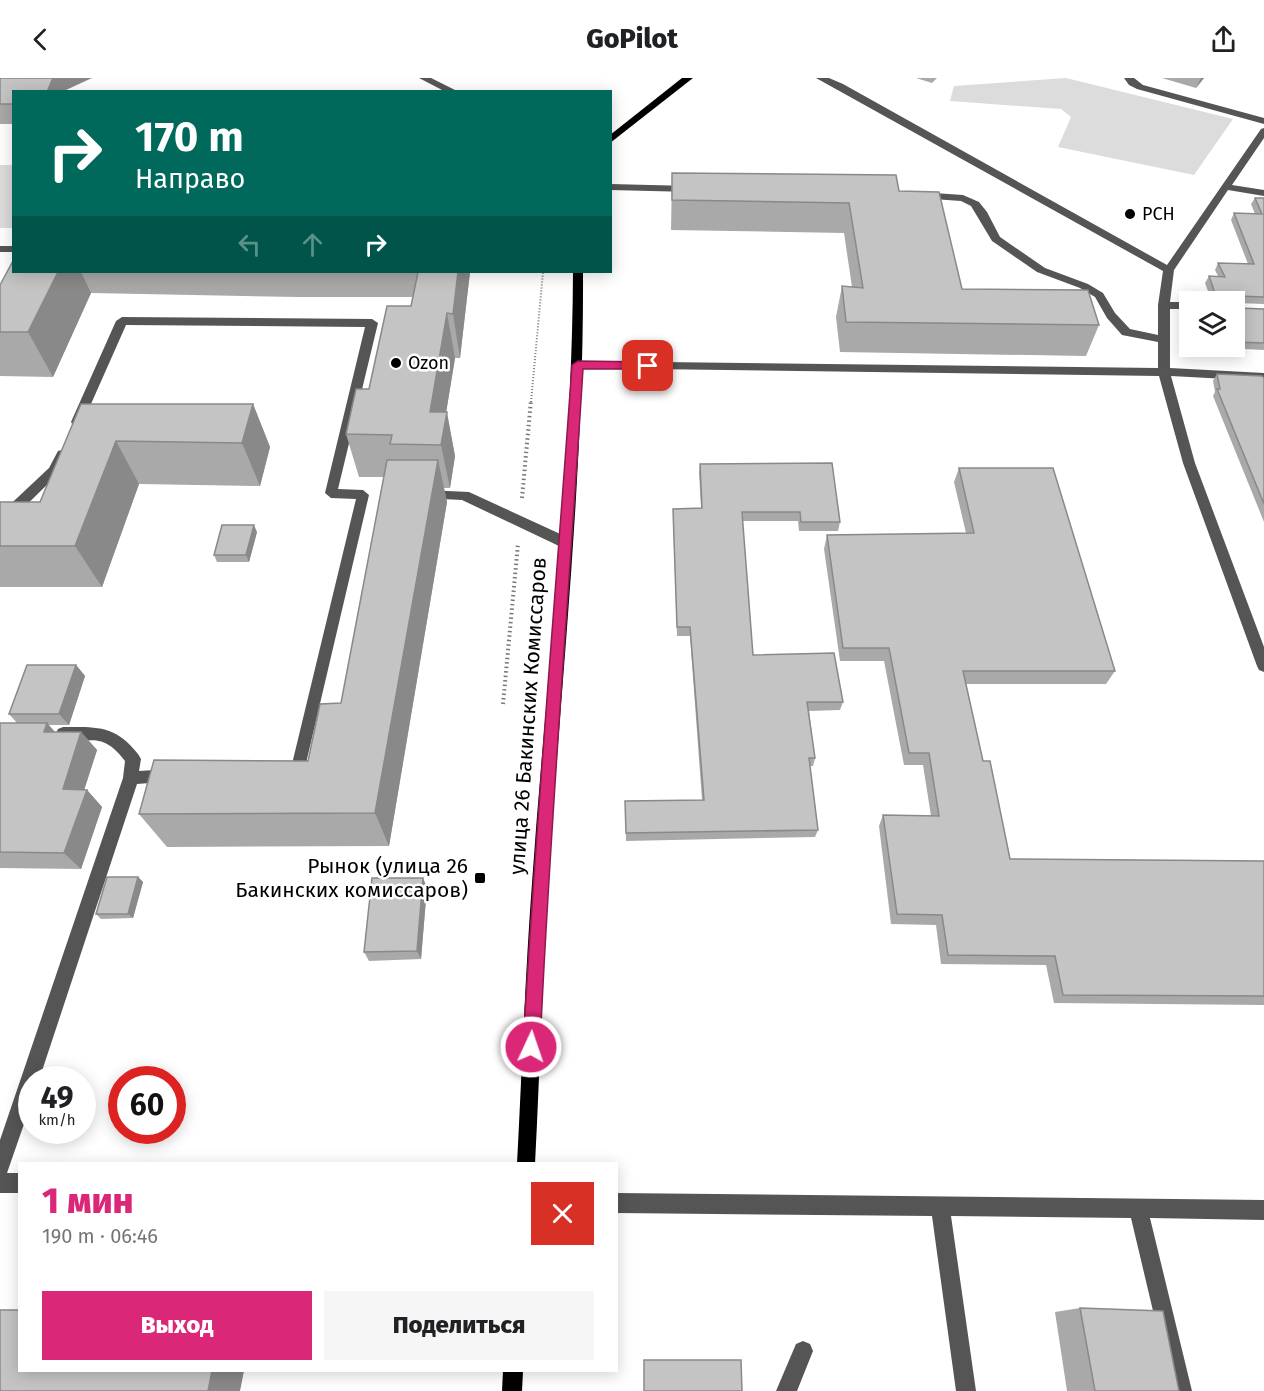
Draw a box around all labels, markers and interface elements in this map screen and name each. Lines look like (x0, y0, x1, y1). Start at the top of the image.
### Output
icon: back (24, 23, 57, 56)
text: GoPilot (586, 23, 678, 55)
icon: share (1207, 23, 1240, 56)
text: 170 m (135, 112, 244, 162)
icon: right (36, 114, 114, 192)
text: Направо (135, 163, 245, 195)
place label: РСН (1142, 203, 1175, 225)
marker: РСН (1123, 207, 1137, 221)
icon: left (233, 228, 266, 261)
icon: ahead (296, 228, 329, 261)
icon: right (359, 228, 392, 261)
map controls (1179, 291, 1245, 357)
button: layers (1179, 291, 1245, 357)
pin (622, 340, 673, 391)
icon: arrive (631, 349, 664, 382)
place label: Ozon (408, 352, 449, 374)
marker: Ozon (389, 356, 403, 370)
street label: улица 26 Бакинских Комиссаров (504, 556, 552, 876)
place label: Рынок (улица 26 Бакинских комиссаров) (235, 853, 468, 903)
marker: Рынок (улица 26 Бакинских комиссаров) (473, 871, 487, 885)
position arrow (499, 1015, 563, 1079)
speed limit sign: 60 (108, 1066, 186, 1144)
text: 49 (40, 1080, 74, 1116)
text: km/h (38, 1111, 76, 1129)
text: 1 мин (42, 1179, 134, 1223)
button: close (531, 1182, 594, 1245)
text: 190 m · 06:46 (42, 1224, 158, 1248)
button: Выход (42, 1291, 312, 1360)
button: Поделиться (324, 1291, 594, 1360)

